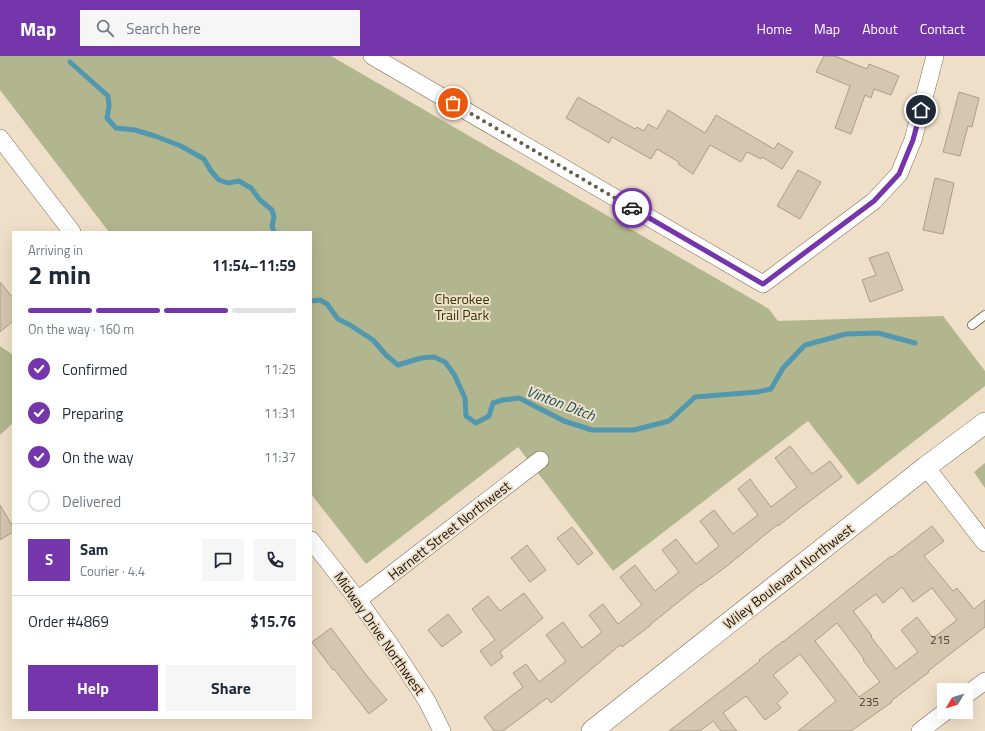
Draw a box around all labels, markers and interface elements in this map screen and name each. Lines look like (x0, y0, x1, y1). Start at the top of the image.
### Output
search box (80, 10, 360, 46)
text: Map (20, 14, 56, 43)
icon: search (94, 17, 116, 39)
text: Search here (126, 17, 201, 40)
text: Home (757, 18, 792, 39)
text: Map (814, 18, 840, 39)
text: About (862, 18, 898, 39)
text: Contact (920, 18, 965, 39)
pin (436, 86, 470, 120)
icon: bag (442, 92, 464, 114)
pin (904, 93, 938, 127)
icon: home (910, 99, 932, 121)
courier (612, 188, 652, 228)
icon: car (621, 197, 643, 219)
text: Arriving in (28, 240, 83, 260)
text: 11:54–11:59 (212, 254, 296, 277)
text: 2 min (28, 255, 91, 294)
park label: Cherokee Trail Park (435, 288, 489, 325)
text: On the way · 160 m (28, 319, 134, 339)
icon: check (28, 358, 50, 380)
text: Confirmed (62, 358, 127, 381)
text: 11:25 (264, 359, 296, 379)
water label: Vinton Ditch (523, 379, 599, 427)
icon: check (28, 402, 50, 424)
text: Preparing (62, 402, 123, 425)
text: 11:31 (264, 403, 296, 423)
icon: check (28, 446, 50, 468)
text: On the way (62, 446, 134, 469)
text: 11:37 (264, 447, 296, 467)
street label: Harnett Street Northwest (383, 475, 515, 585)
text: Delivered (62, 490, 121, 513)
street label: Wiley Boulevard Northwest (718, 518, 858, 634)
text: Sam (80, 538, 108, 561)
button: chat (202, 539, 244, 581)
button: phone (254, 539, 296, 581)
text: S (45, 548, 53, 571)
text: Courier · 4.4 (80, 561, 145, 581)
street label: Midway Drive Northwest (329, 567, 431, 699)
text: Order #4869 (28, 610, 109, 633)
text: $15.76 (250, 610, 296, 633)
house number: 215 (930, 630, 950, 649)
button: Help (28, 665, 158, 711)
button: Share (166, 665, 296, 711)
north arrow (937, 683, 973, 719)
map controls (937, 683, 973, 719)
house number: 235 (859, 692, 879, 711)

